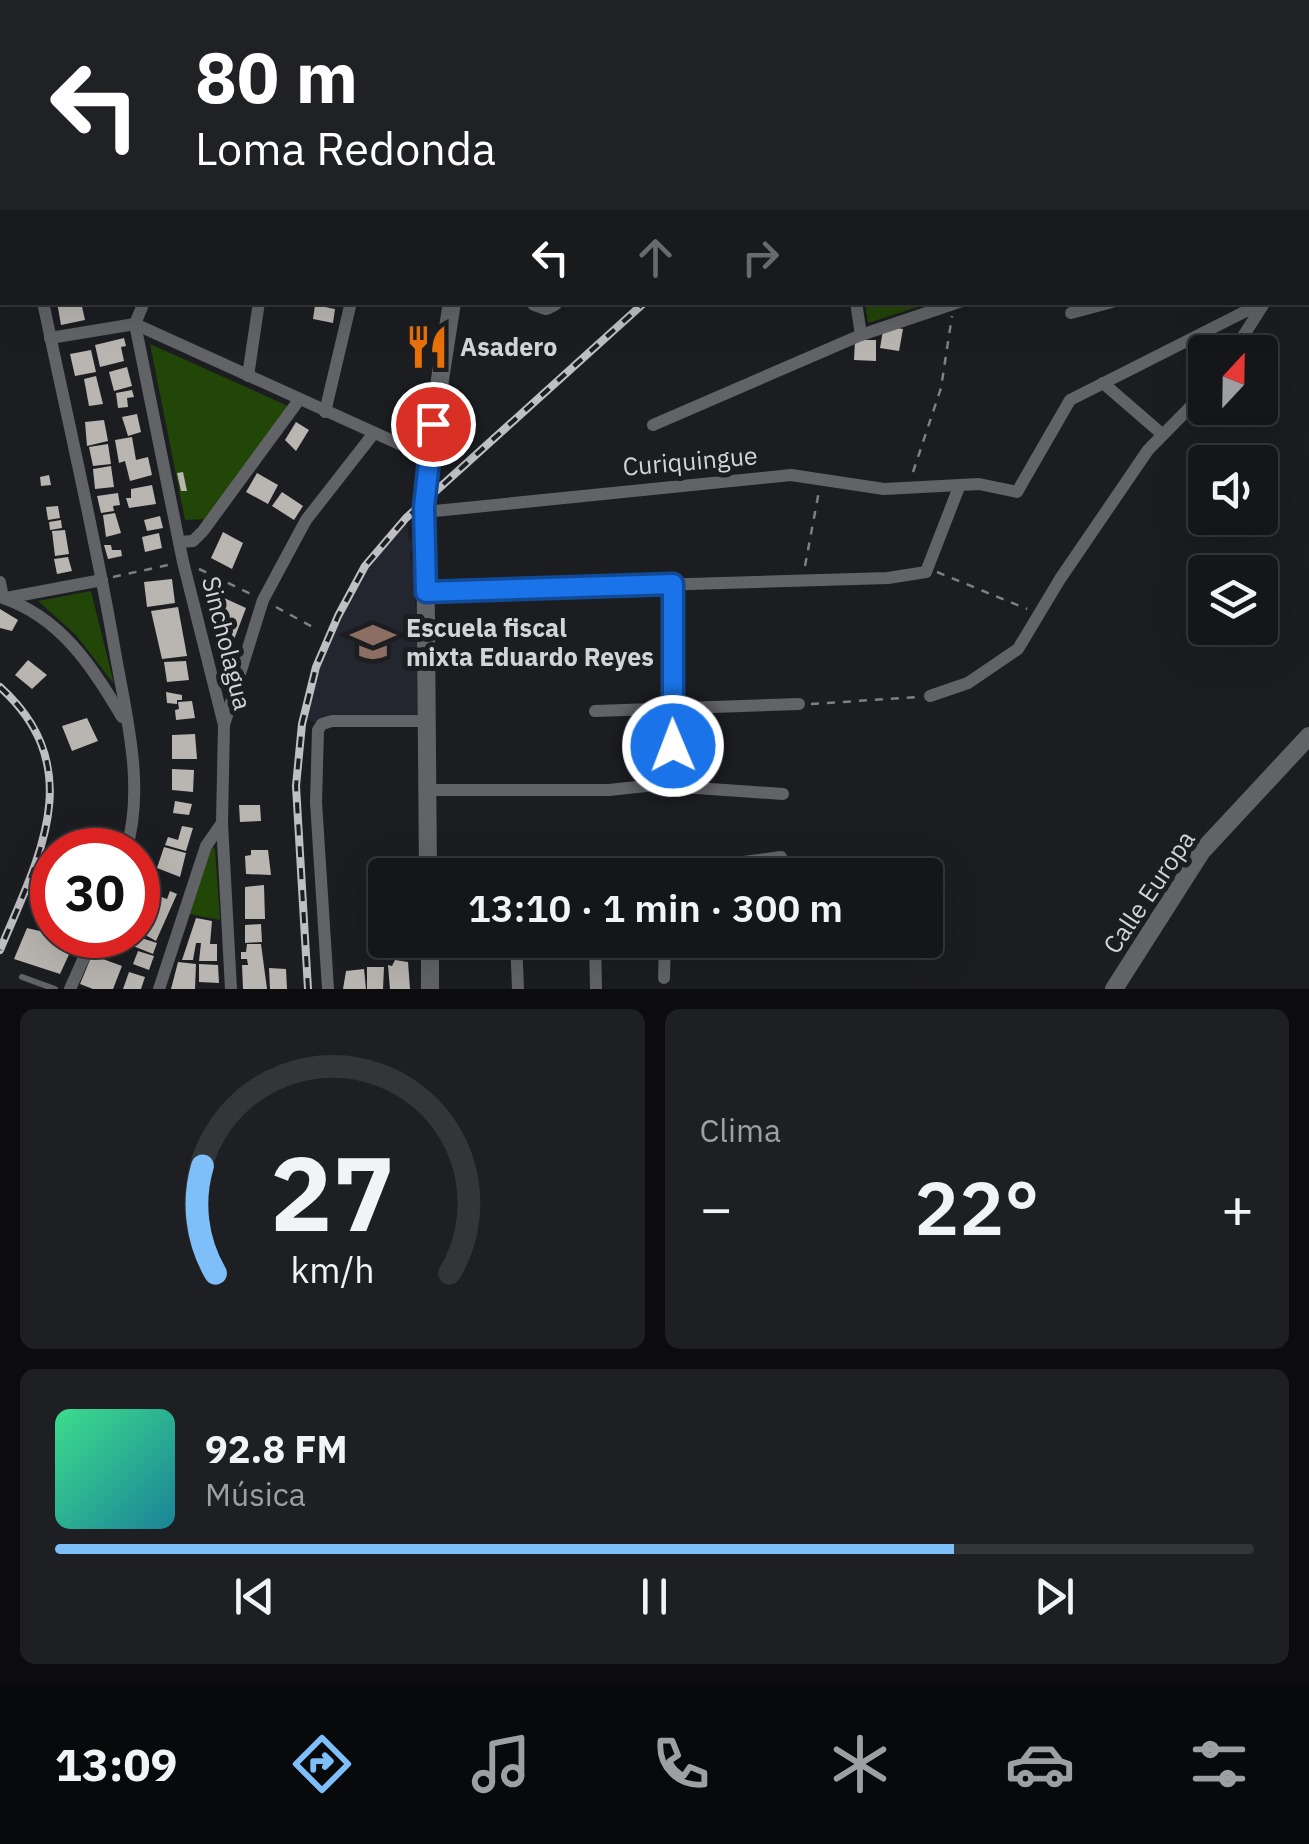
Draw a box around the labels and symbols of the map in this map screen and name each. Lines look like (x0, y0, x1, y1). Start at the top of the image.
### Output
restaurant icon: Asadero (403, 323, 451, 371)
place label: Asadero (460, 330, 557, 363)
north arrow (1188, 335, 1278, 425)
pin (391, 382, 476, 467)
street label: Curiquingue (621, 438, 759, 483)
street label: Sincholagua (195, 573, 260, 713)
place label: Escuela fiscal mixta Eduardo Reyes (406, 611, 654, 673)
school or university icon: Escuela fiscal mixta Eduardo Reyes (349, 618, 397, 666)
position arrow (621, 694, 725, 798)
street label: Calle Europa (1095, 824, 1202, 960)
speed limit sign: 30 (30, 828, 160, 958)

